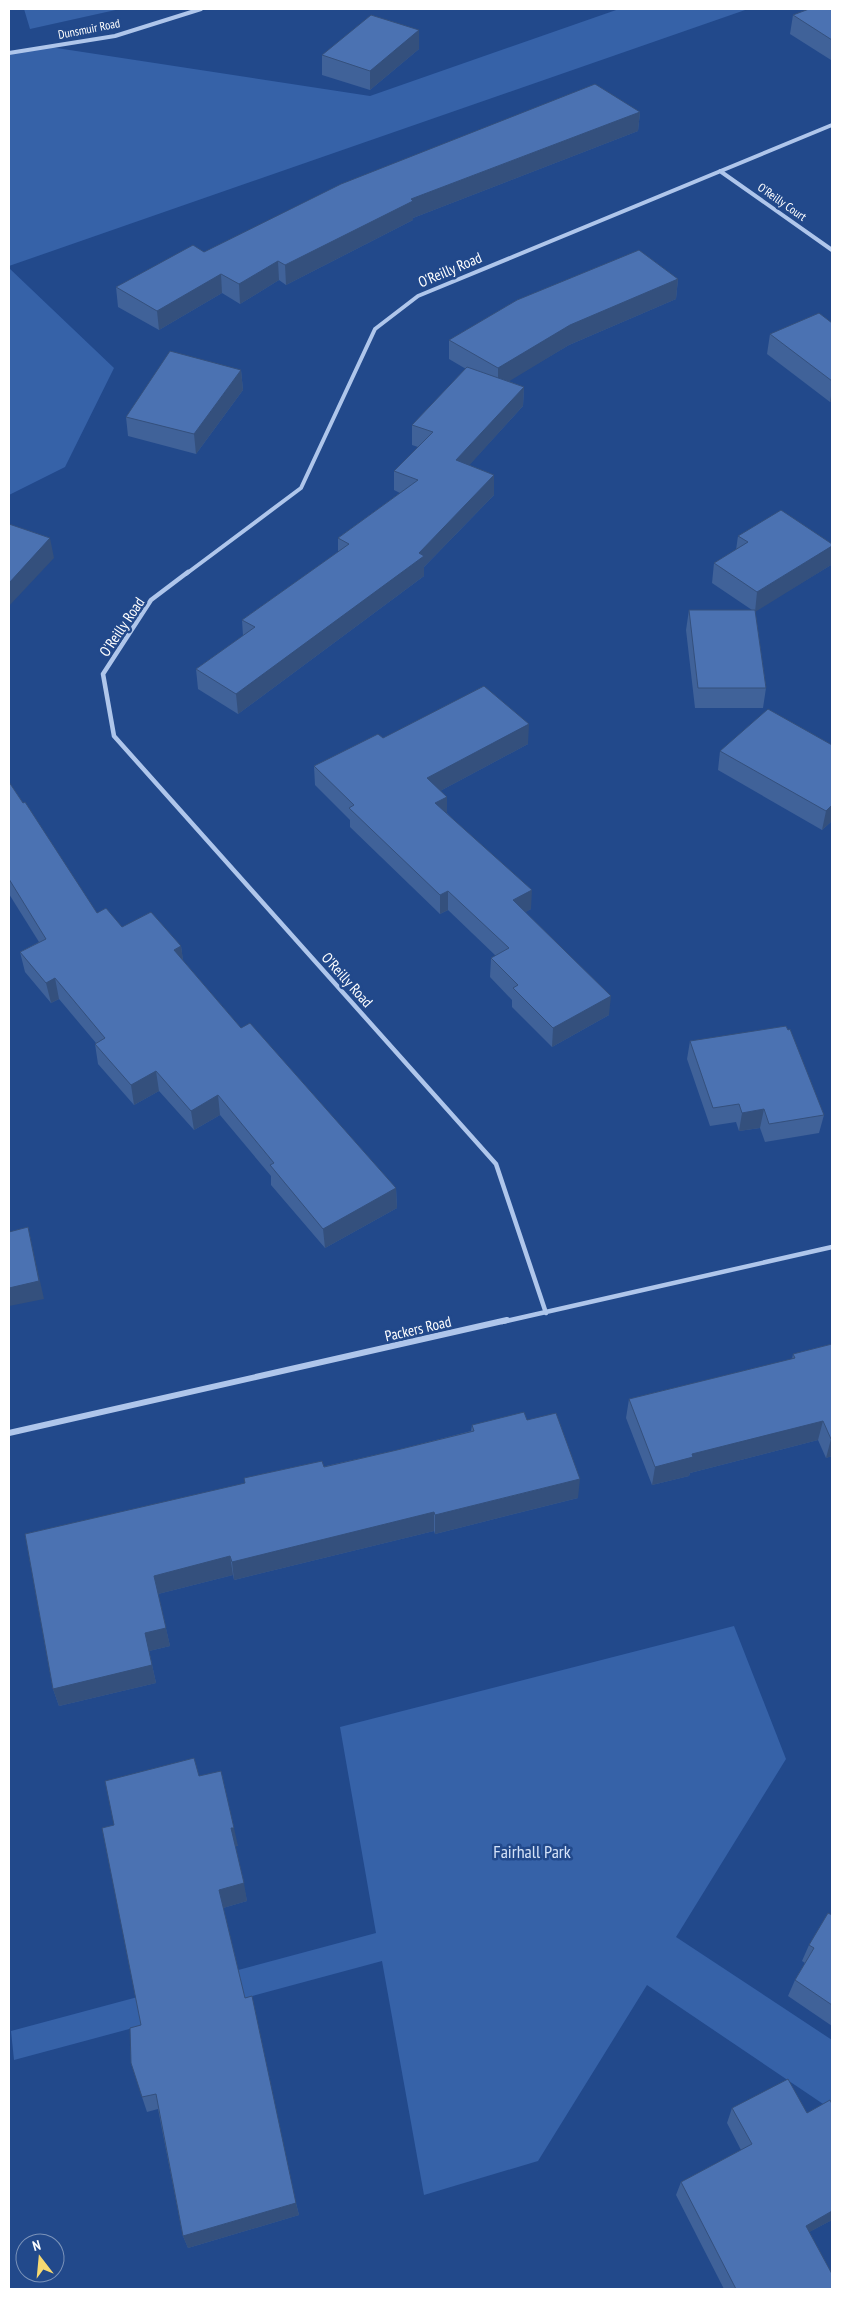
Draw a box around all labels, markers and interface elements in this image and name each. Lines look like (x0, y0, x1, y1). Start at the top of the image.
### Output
street label: Dunsmuir Road (57, 15, 121, 42)
street label: O'Reilly Court (755, 179, 810, 224)
street label: O'Reilly Road (415, 248, 485, 291)
street label: O'Reilly Road (95, 593, 148, 660)
street label: O'Reilly Road (318, 948, 377, 1011)
street label: Packers Road (383, 1312, 453, 1345)
park label: Fairhall Park (493, 1840, 571, 1863)
north arrow (15, 2233, 65, 2283)
text: N (30, 2236, 43, 2255)

